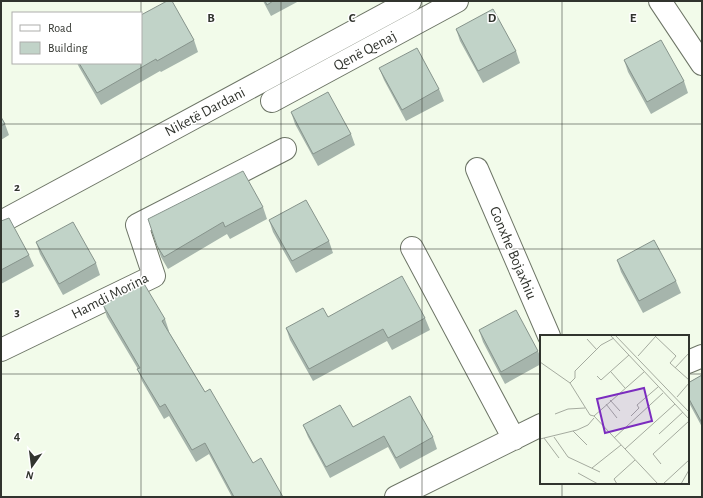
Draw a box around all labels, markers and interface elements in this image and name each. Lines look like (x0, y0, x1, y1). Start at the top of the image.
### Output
legend (12, 12, 142, 64)
text: B (207, 12, 215, 25)
text: C (349, 12, 356, 25)
text: D (488, 12, 497, 25)
text: E (630, 12, 637, 25)
text: Road (48, 22, 72, 34)
street label: Qenë Qenaj (331, 28, 399, 74)
text: Building (48, 42, 88, 54)
street label: Niketë Dardani (162, 85, 248, 139)
text: 2 (14, 181, 20, 194)
street label: Gonxhe Bojaxhiu (487, 204, 539, 302)
street label: Hamdi Morina (69, 270, 151, 322)
text: 3 (14, 306, 20, 319)
inset map (540, 335, 689, 484)
text: 4 (14, 430, 21, 443)
north arrow (12, 446, 52, 486)
text: N (25, 469, 35, 481)

